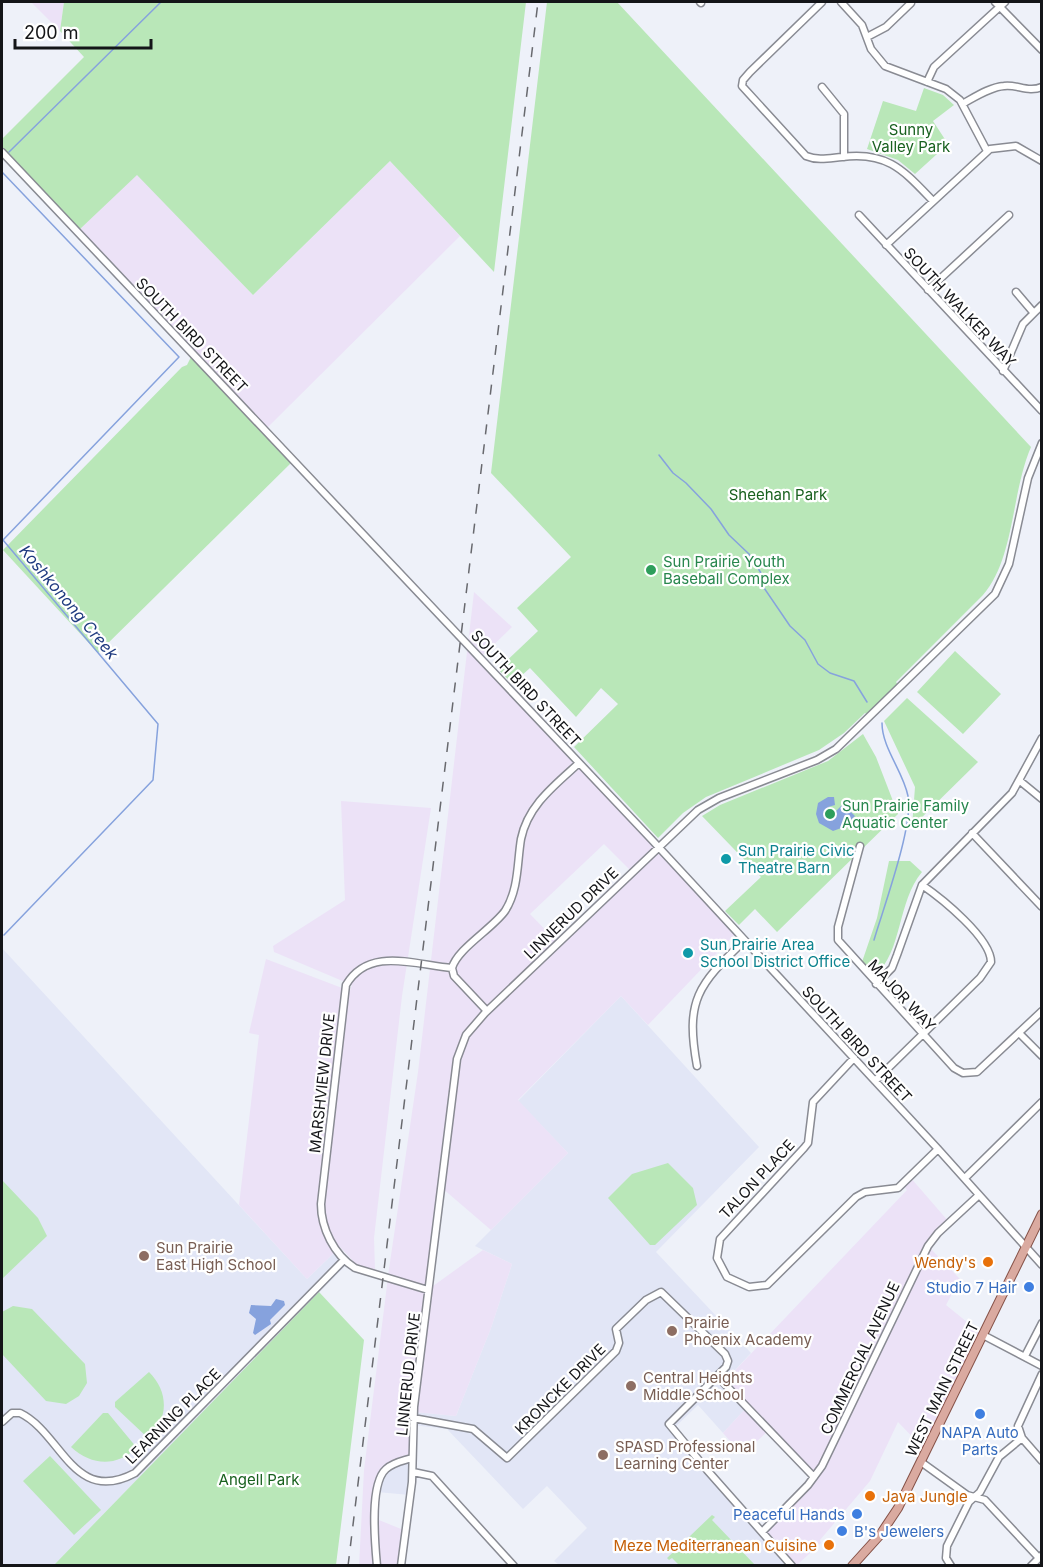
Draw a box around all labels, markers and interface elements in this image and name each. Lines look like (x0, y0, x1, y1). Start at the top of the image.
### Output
scale bar (15, 12, 152, 50)
text: 200 m (24, 22, 79, 43)
park label: Sunny Valley Park (872, 120, 951, 156)
street label: SOUTH WALKER WAY (900, 243, 1020, 371)
street label: SOUTH BIRD STREET (132, 274, 252, 396)
park label: Sheehan Park (729, 485, 828, 504)
water label: Koshkonong Creek (15, 541, 123, 663)
place label: Sun Prairie Youth Baseball Complex (663, 552, 790, 588)
marker: Sun Prairie Youth Baseball Complex (644, 563, 658, 577)
street label: SOUTH BIRD STREET (467, 626, 585, 750)
place label: Sun Prairie Family Aquatic Center (842, 796, 970, 832)
marker: Sun Prairie Family Aquatic Center (823, 807, 837, 821)
place label: Sun Prairie Civic Theatre Barn (738, 841, 855, 877)
marker: Sun Prairie Civic Theatre Barn (719, 852, 733, 866)
street label: LINNERUD DRIVE (520, 863, 622, 963)
place label: Sun Prairie Area School District Office (700, 935, 850, 971)
marker: Sun Prairie Area School District Office (681, 946, 695, 960)
street label: MAJOR WAY (864, 955, 940, 1035)
street label: SOUTH BIRD STREET (798, 982, 916, 1106)
street label: MARSHVIEW DRIVE (305, 1012, 339, 1154)
street label: TALON PLACE (715, 1135, 799, 1223)
place label: Sun Prairie East High School (156, 1238, 276, 1274)
marker: Sun Prairie East High School (137, 1249, 151, 1263)
place label: Wendy's (914, 1253, 976, 1272)
marker: Wendy's (981, 1255, 995, 1269)
place label: Studio 7 Hair (926, 1278, 1017, 1297)
street label: COMMERCIAL AVENUE (816, 1279, 904, 1437)
marker: Studio 7 Hair (1022, 1280, 1036, 1294)
street label: LINNERUD DRIVE (392, 1311, 424, 1437)
place label: Prairie Phoenix Academy (684, 1313, 812, 1349)
street label: WEST MAIN STREET (901, 1319, 983, 1459)
marker: Prairie Phoenix Academy (665, 1324, 679, 1338)
street label: KRONCKE DRIVE (511, 1340, 609, 1438)
street label: LEARNING PLACE (121, 1364, 225, 1468)
place label: Central Heights Middle School (643, 1368, 753, 1404)
marker: Central Heights Middle School (624, 1379, 638, 1393)
marker: NAPA Auto Parts (973, 1407, 987, 1421)
place label: NAPA Auto Parts (941, 1423, 1019, 1459)
place label: SPASD Professional Learning Center (615, 1437, 755, 1473)
marker: SPASD Professional Learning Center (596, 1448, 610, 1462)
park label: Angell Park (219, 1470, 300, 1489)
place label: Java Jungle (882, 1487, 968, 1506)
marker: Java Jungle (863, 1489, 877, 1503)
place label: Peaceful Hands (733, 1505, 845, 1524)
marker: Peaceful Hands (850, 1507, 864, 1521)
place label: B's Jewelers (854, 1522, 944, 1541)
marker: B's Jewelers (835, 1524, 849, 1538)
place label: Meze Mediterranean Cuisine (613, 1536, 817, 1555)
marker: Meze Mediterranean Cuisine (822, 1538, 836, 1552)

